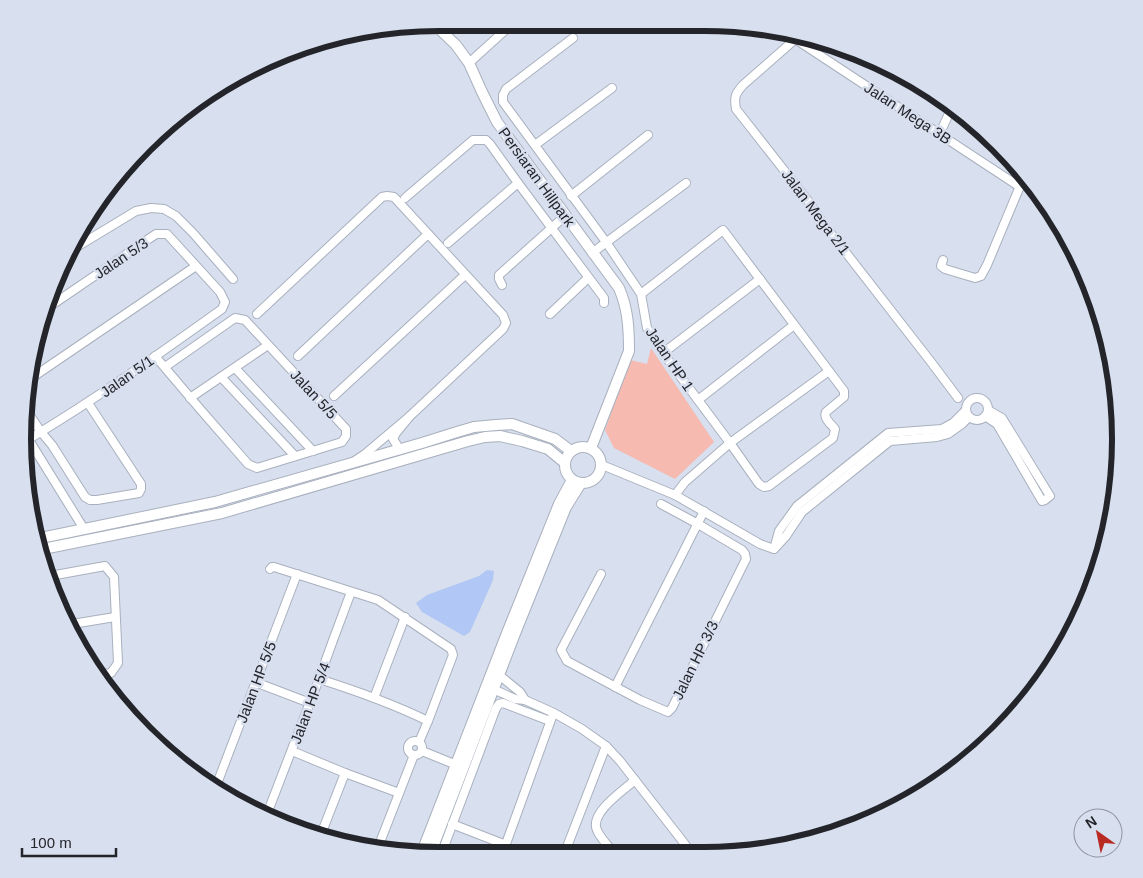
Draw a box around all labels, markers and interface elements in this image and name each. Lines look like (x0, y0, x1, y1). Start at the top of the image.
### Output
street label: Jalan Mega 3B (861, 79, 955, 147)
street label: Persiaran Hillpark (495, 124, 579, 230)
street label: Jalan Mega 2/1 (778, 166, 854, 258)
street label: Jalan 5/3 (91, 234, 151, 282)
street label: Jalan HP 1 (643, 324, 697, 394)
street label: Jalan 5/1 (97, 352, 157, 400)
street label: Jalan 5/5 (287, 366, 341, 422)
street label: Jalan HP 3/3 (669, 618, 721, 702)
street label: Jalan HP 5/5 (233, 639, 279, 725)
street label: Jalan HP 5/4 (287, 660, 333, 746)
north arrow (1073, 808, 1123, 858)
text: N (1082, 813, 1100, 832)
scale bar (22, 826, 116, 858)
text: 100 m (30, 834, 72, 851)

